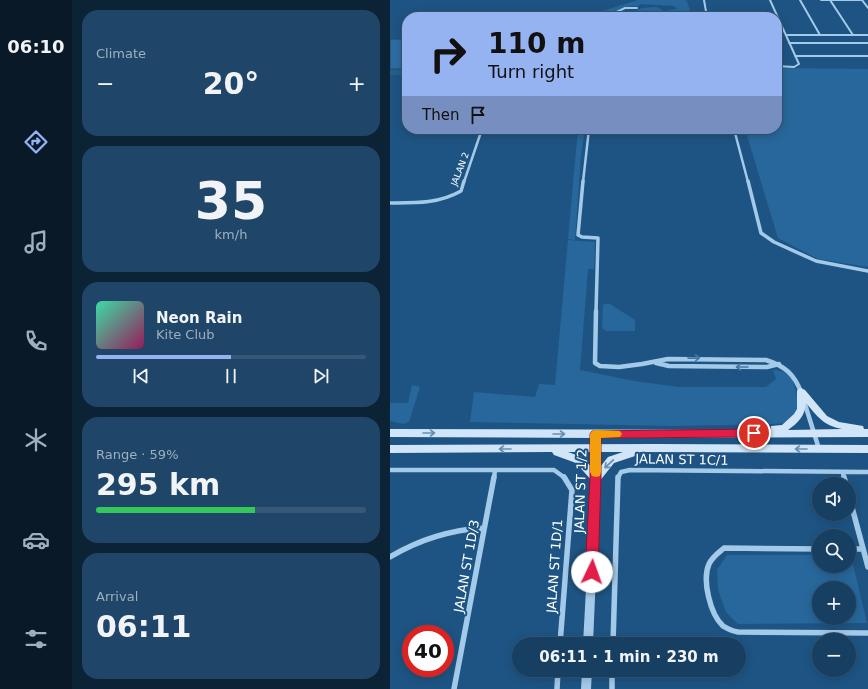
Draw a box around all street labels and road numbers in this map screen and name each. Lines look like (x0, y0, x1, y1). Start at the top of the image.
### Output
street label: JALAN 2 (449, 151, 471, 188)
street label: JALAN ST 1/2 (572, 449, 589, 534)
street label: JALAN ST 1C/1 (634, 451, 729, 468)
street label: JALAN ST 1D/3 (451, 518, 482, 615)
street label: JALAN ST 1D/1 (544, 519, 565, 614)

